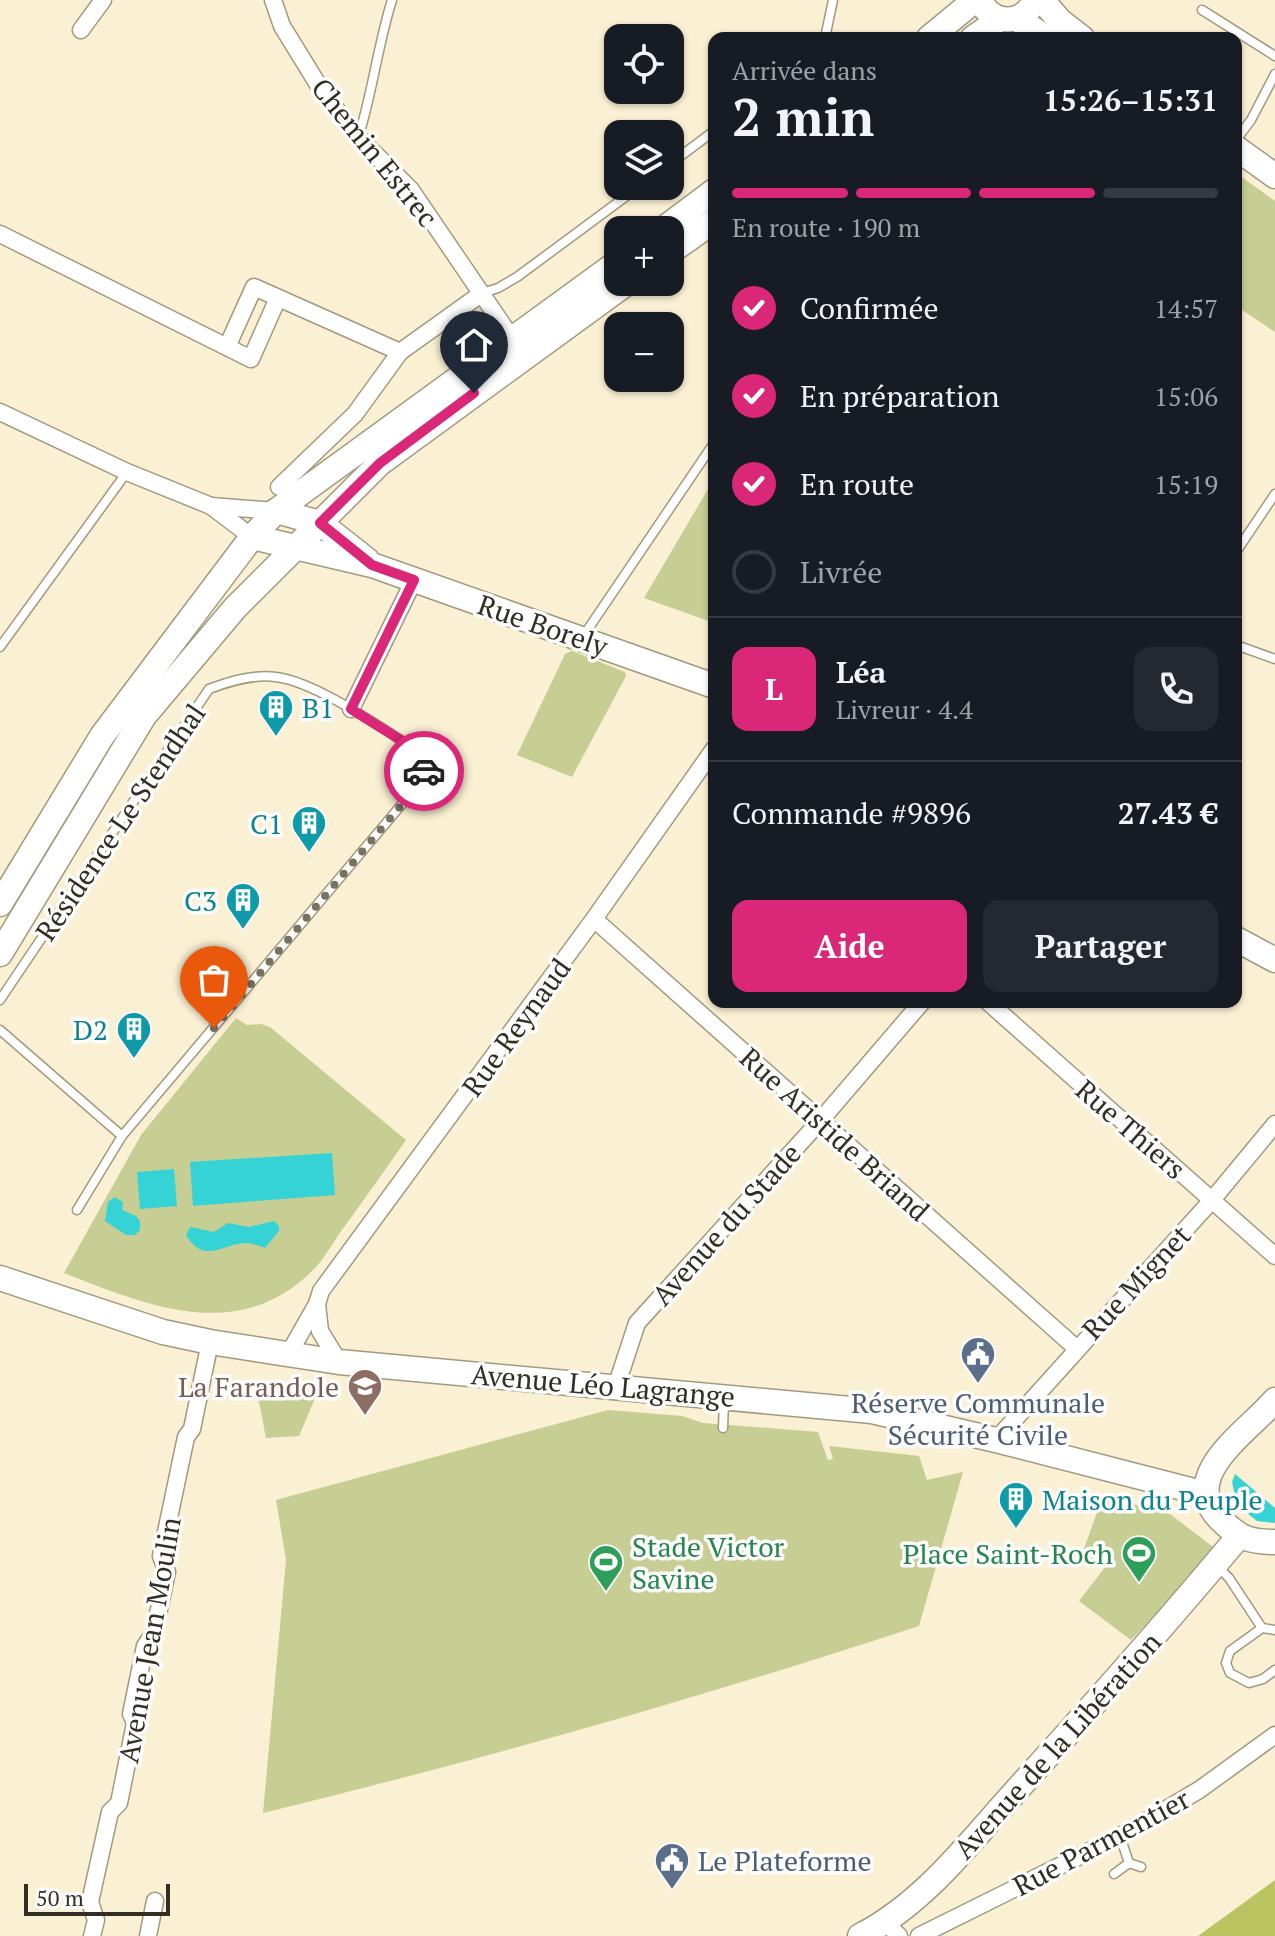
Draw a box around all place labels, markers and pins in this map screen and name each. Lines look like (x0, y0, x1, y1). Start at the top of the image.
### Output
pin (440, 311, 508, 393)
building icon: B1 (257, 688, 295, 738)
place label: B1 (302, 689, 334, 726)
building icon: C1 (290, 804, 328, 854)
place label: C1 (250, 805, 283, 842)
building icon: C3 (224, 881, 262, 931)
place label: C3 (184, 882, 217, 919)
pin (180, 946, 248, 1028)
building icon: D2 (115, 1010, 153, 1060)
place label: D2 (73, 1011, 108, 1048)
public building icon: Réserve Communale Sécurité Civile (959, 1335, 997, 1385)
school or university icon: La Farandole (346, 1367, 384, 1417)
place label: La Farandole (178, 1368, 339, 1405)
place label: Réserve Communale Sécurité Civile (851, 1384, 1105, 1453)
building icon: Maison du Peuple (997, 1480, 1035, 1530)
place label: Maison du Peuple (1042, 1481, 1263, 1518)
place label: Stade Victor Savine (632, 1528, 785, 1597)
sports icon: Place Saint-Roch (1120, 1534, 1158, 1584)
place label: Place Saint-Roch (903, 1535, 1113, 1572)
sports icon: Stade Victor Savine (587, 1543, 625, 1593)
public building icon: Le Plateforme (653, 1841, 691, 1891)
place label: Le Plateforme (698, 1842, 872, 1879)

